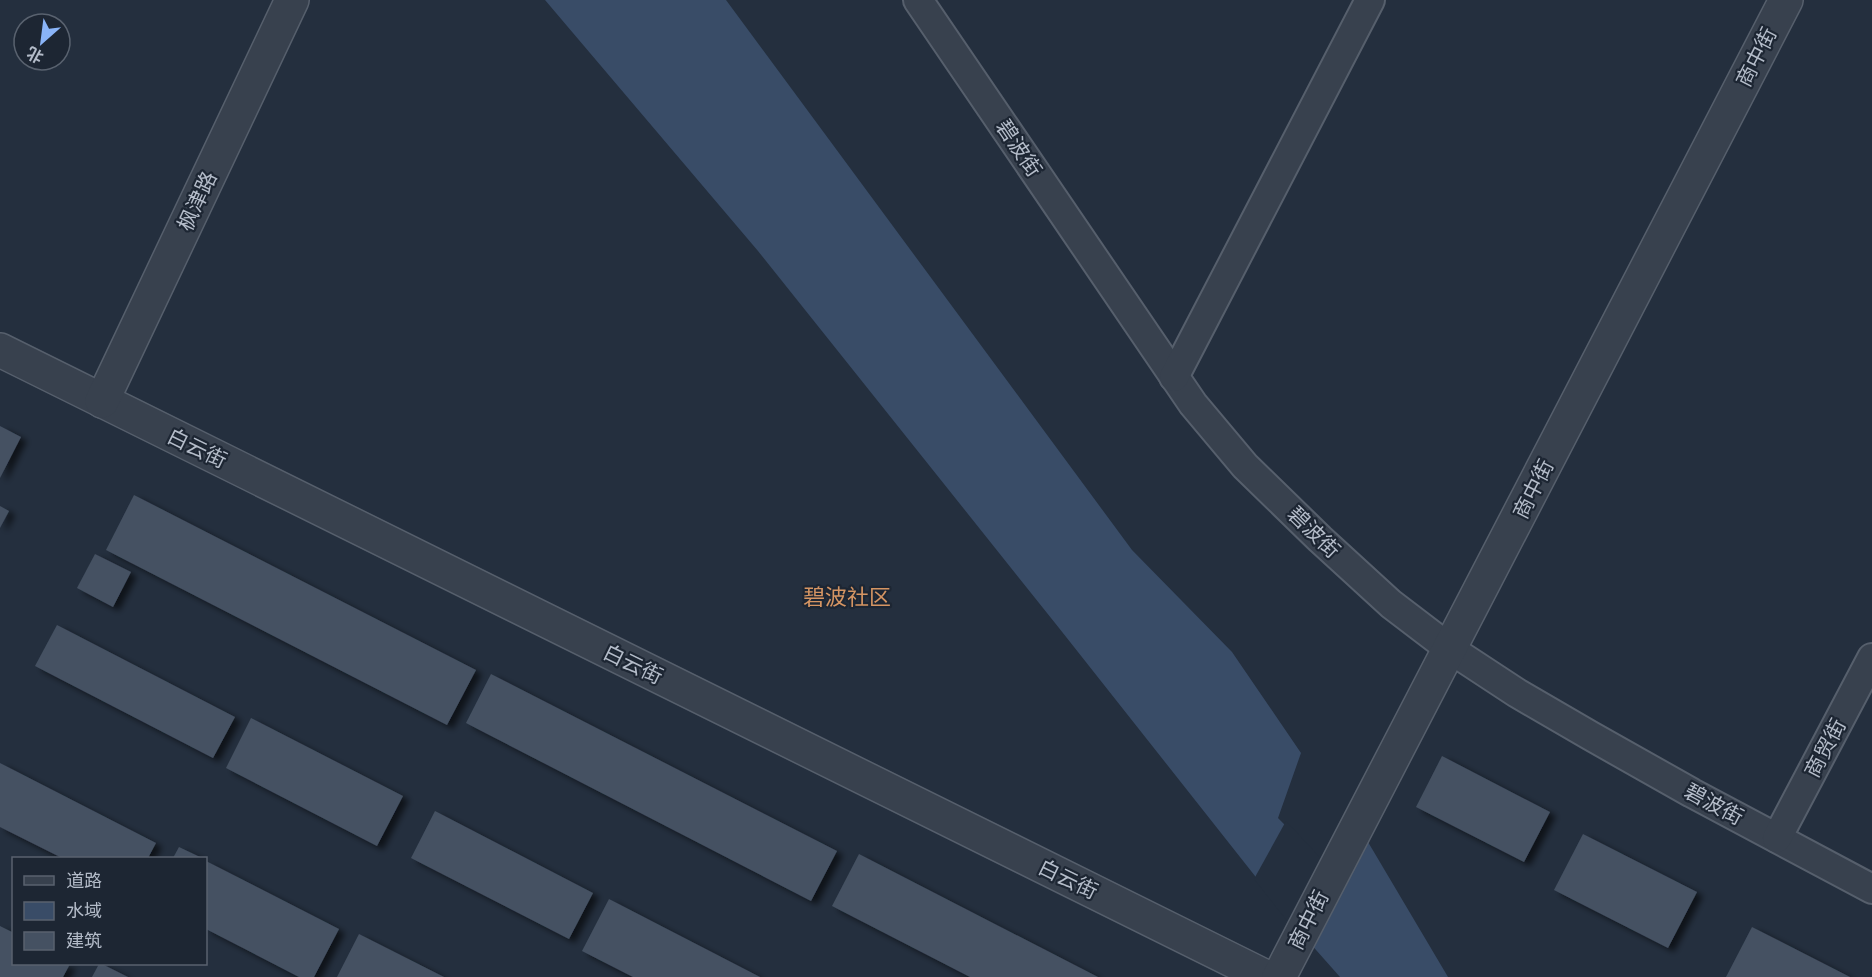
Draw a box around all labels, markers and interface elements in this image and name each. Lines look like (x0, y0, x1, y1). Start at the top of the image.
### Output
north arrow (12, 12, 72, 72)
street label: 商中街 (1730, 23, 1782, 91)
text: 北 (23, 42, 47, 68)
street label: 碧波街 (990, 114, 1048, 182)
street label: 枫津路 (171, 167, 223, 235)
street label: 白云街 (163, 422, 231, 474)
street label: 商中街 (1507, 455, 1559, 523)
street label: 碧波街 (1282, 500, 1346, 564)
district label: 碧波社区 (803, 583, 891, 611)
street label: 白云街 (599, 638, 667, 690)
street label: 商贸街 (1798, 714, 1852, 782)
street label: 碧波街 (1680, 777, 1748, 831)
street label: 白云街 (1034, 853, 1102, 905)
legend (12, 857, 207, 965)
text: 道路 (66, 869, 102, 892)
street label: 商中街 (1282, 886, 1334, 954)
text: 水域 (66, 899, 102, 922)
text: 建筑 (66, 929, 102, 952)

